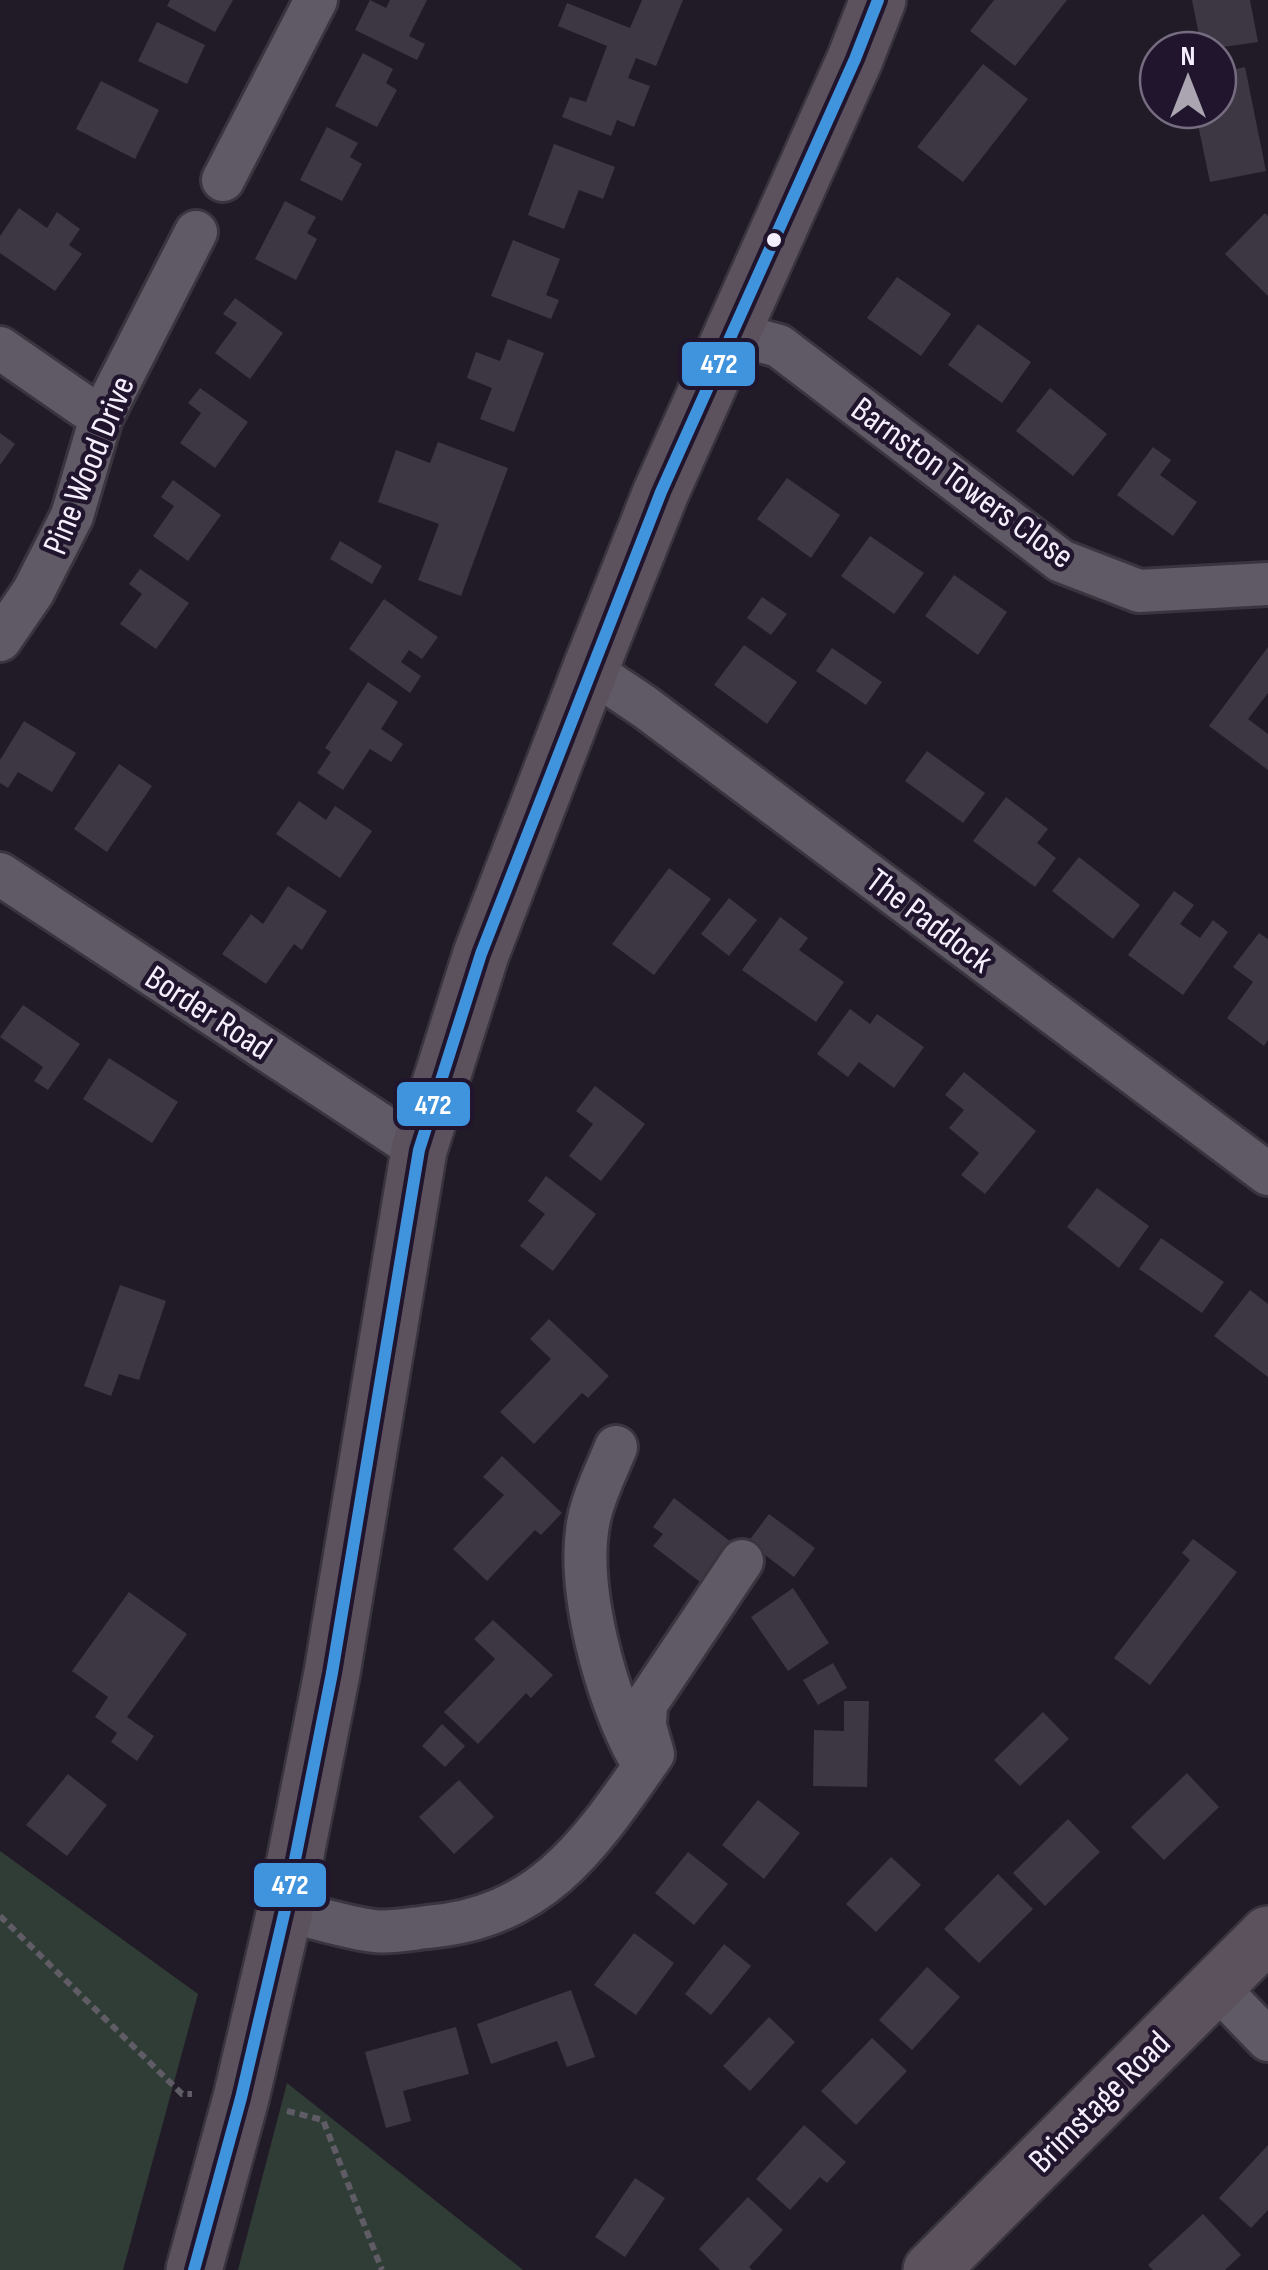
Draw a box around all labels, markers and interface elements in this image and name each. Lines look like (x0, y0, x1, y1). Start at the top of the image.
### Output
north arrow (1138, 30, 1238, 130)
text: N (1181, 40, 1195, 73)
unlabelled marker (764, 230, 784, 250)
line badge: 472 (680, 340, 757, 388)
text: 472 (700, 348, 738, 381)
street label: Pine Wood Drive (34, 370, 145, 561)
street label: Barnston Towers Close (843, 388, 1082, 578)
street label: The Paddock (857, 860, 1001, 983)
street label: Border Road (137, 957, 280, 1070)
line badge: 472 (395, 1080, 472, 1128)
text: 472 (414, 1089, 452, 1122)
line badge: 472 (252, 1861, 328, 1909)
text: 472 (271, 1869, 309, 1902)
street label: Brimstage Road (1020, 2022, 1180, 2182)

